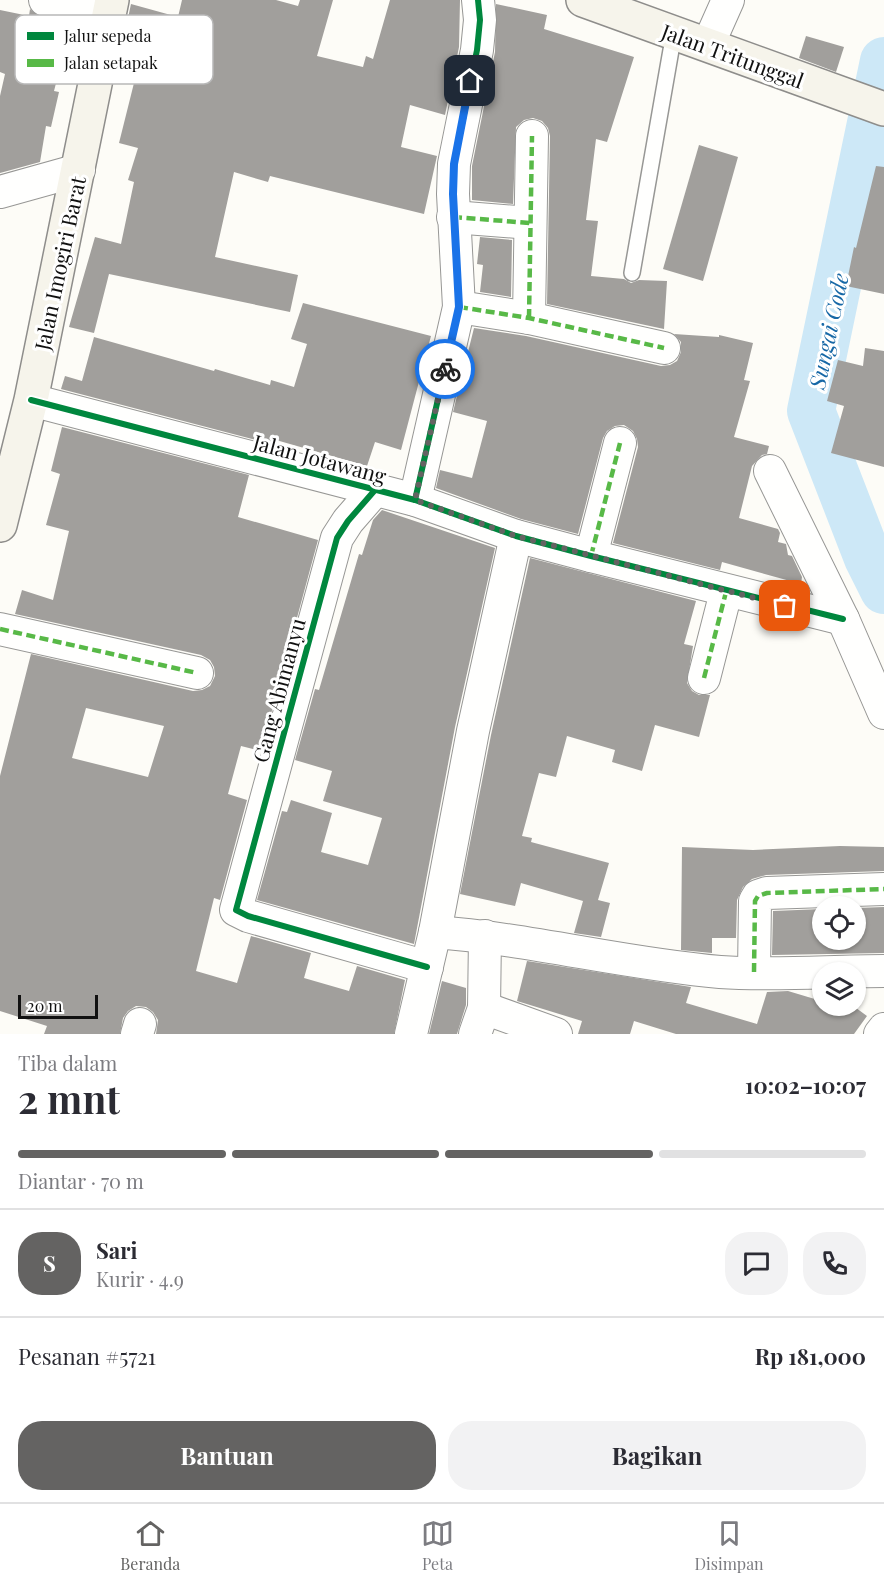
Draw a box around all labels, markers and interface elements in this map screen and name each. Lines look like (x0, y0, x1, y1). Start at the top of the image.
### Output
legend (15, 15, 213, 84)
street label: Jalan Tritunggal (657, 16, 808, 94)
text: Jalur sepeda (63, 25, 151, 46)
text: Jalan setapak (63, 52, 158, 73)
pin (444, 55, 495, 106)
icon: home (453, 64, 486, 97)
street label: Jalan Imogiri Barat (27, 173, 91, 354)
water label: Sungai Code (801, 270, 855, 393)
courier (415, 339, 475, 399)
icon: bike (429, 353, 462, 386)
street label: Jalan Jotawang (249, 427, 390, 489)
pin (759, 580, 810, 631)
icon: bag (768, 589, 801, 622)
street label: Gang Abimanyu (245, 615, 311, 765)
map controls (812, 896, 866, 1016)
button: locate (812, 896, 866, 950)
button: layers (812, 962, 866, 1016)
scale bar (18, 992, 98, 1019)
text: 20 m (27, 995, 62, 1016)
text: Tiba dalam (18, 1049, 117, 1076)
text: 10:02–10:07 (745, 1070, 866, 1100)
text: 2 mnt (18, 1072, 120, 1124)
text: Diantar · 70 m (18, 1167, 144, 1194)
button: chat (725, 1232, 788, 1295)
button: phone (803, 1232, 866, 1295)
text: Sari (96, 1235, 137, 1265)
text: S (43, 1248, 56, 1278)
text: Kurir · 4.9 (96, 1265, 184, 1292)
text: Pesanan #5721 (18, 1341, 156, 1371)
text: Rp 181,000 (755, 1341, 866, 1371)
button: Bantuan (18, 1421, 436, 1490)
button: Bagikan (448, 1421, 866, 1490)
tab: Beranda (120, 1517, 180, 1574)
tab: Peta (421, 1517, 454, 1574)
tab: Disimpan (695, 1517, 764, 1574)

